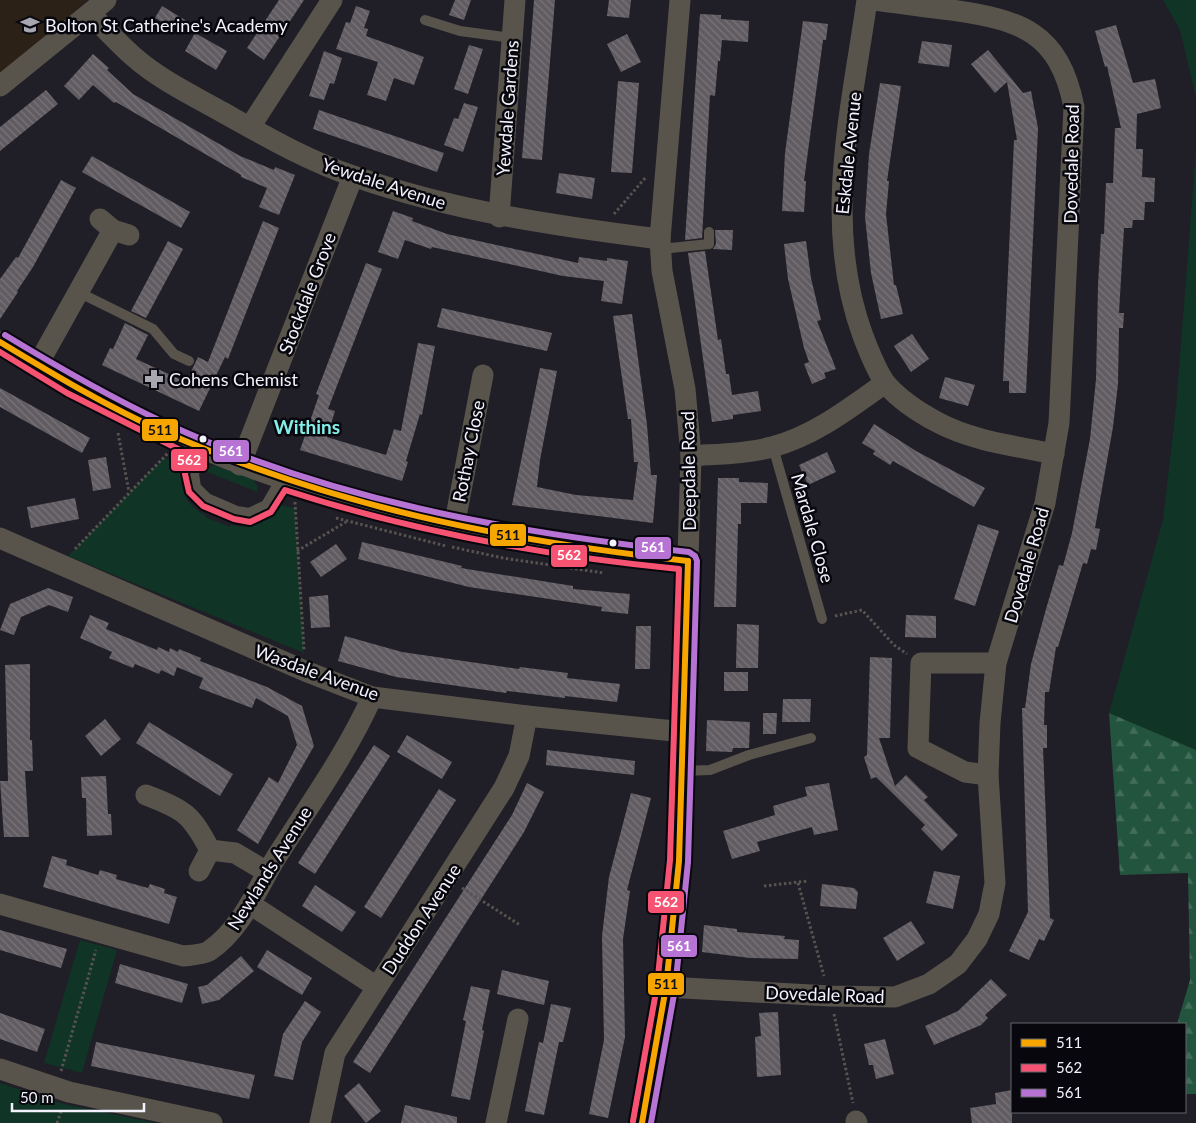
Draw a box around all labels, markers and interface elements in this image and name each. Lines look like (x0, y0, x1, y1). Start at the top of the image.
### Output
school or university icon: Bolton St Catherine's Academy (19, 14, 41, 36)
place label: Bolton St Catherine's Academy (45, 14, 289, 36)
street label: Yewdale Gardens (491, 39, 523, 176)
street label: Eskdale Avenue (831, 91, 865, 215)
street label: Dovedale Road (1059, 104, 1083, 224)
street label: Yewdale Avenue (319, 153, 449, 213)
street label: Stockdale Grove (274, 229, 340, 357)
pharmacy icon: Cohens Chemist (143, 368, 165, 390)
place label: Cohens Chemist (169, 368, 299, 390)
street label: Rothay Close (447, 398, 489, 504)
street label: Deepdale Road (676, 411, 700, 531)
district label: Withins (274, 415, 340, 438)
line badge: 511 (141, 418, 179, 442)
text: 511 (148, 421, 172, 438)
unlabelled marker (198, 434, 208, 444)
line badge: 561 (212, 439, 250, 463)
text: 561 (219, 442, 243, 459)
line badge: 562 (170, 448, 208, 472)
text: 562 (177, 451, 201, 468)
street label: Mardale Close (787, 471, 839, 585)
street label: Dovedale Road (999, 505, 1053, 625)
line badge: 511 (489, 523, 527, 547)
text: 511 (496, 526, 520, 543)
line badge: 561 (634, 536, 672, 560)
unlabelled marker (608, 538, 618, 548)
text: 561 (641, 538, 665, 555)
line badge: 562 (550, 544, 588, 568)
text: 562 (557, 546, 581, 563)
street label: Wasdale Avenue (252, 639, 382, 705)
street label: Newlands Avenue (222, 802, 316, 934)
street label: Duddon Avenue (377, 860, 465, 978)
line badge: 562 (647, 890, 685, 914)
text: 562 (654, 893, 678, 910)
line badge: 561 (660, 934, 698, 958)
text: 561 (667, 937, 691, 954)
line badge: 511 (647, 972, 685, 996)
text: 511 (654, 975, 678, 992)
street label: Dovedale Road (765, 981, 885, 1007)
legend (1011, 1023, 1186, 1113)
text: 511 (1056, 1033, 1082, 1051)
text: 562 (1056, 1058, 1082, 1076)
scale bar (12, 1080, 145, 1112)
text: 561 (1056, 1083, 1082, 1101)
text: 50 m (20, 1088, 54, 1106)

